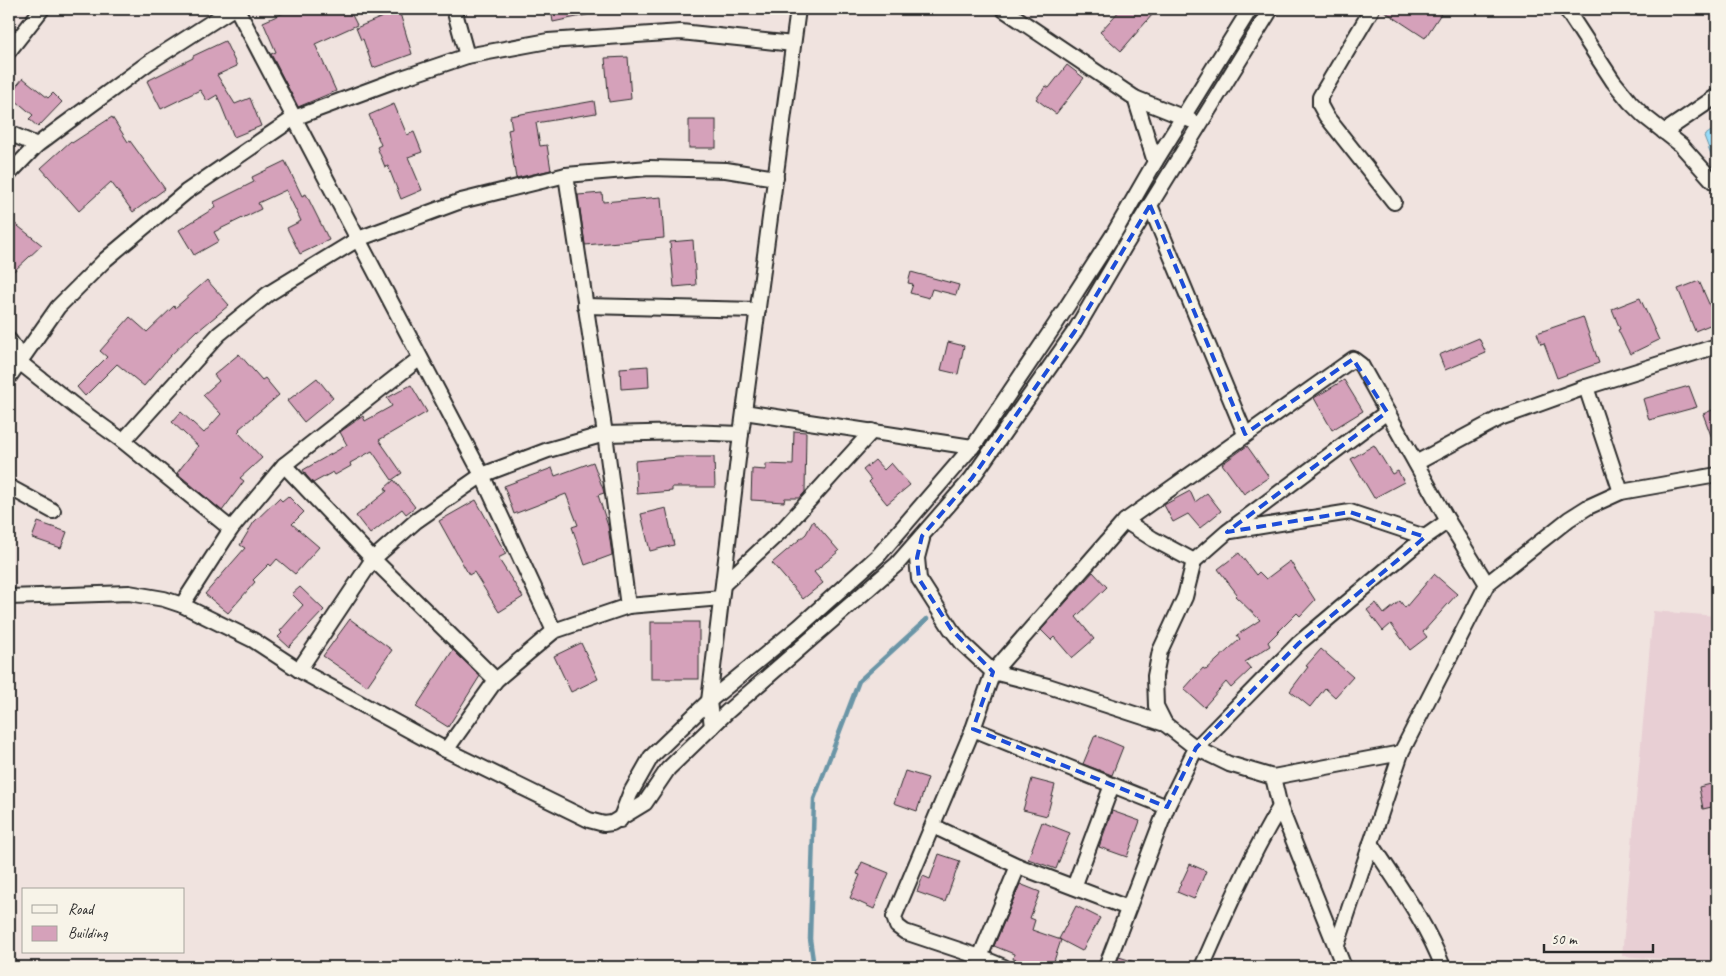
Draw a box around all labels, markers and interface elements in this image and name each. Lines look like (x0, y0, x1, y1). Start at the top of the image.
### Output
legend (22, 888, 185, 954)
text: Road (68, 900, 95, 919)
scale bar (1544, 921, 1652, 953)
text: Building (68, 924, 108, 943)
text: 50 m (1551, 930, 1578, 949)

